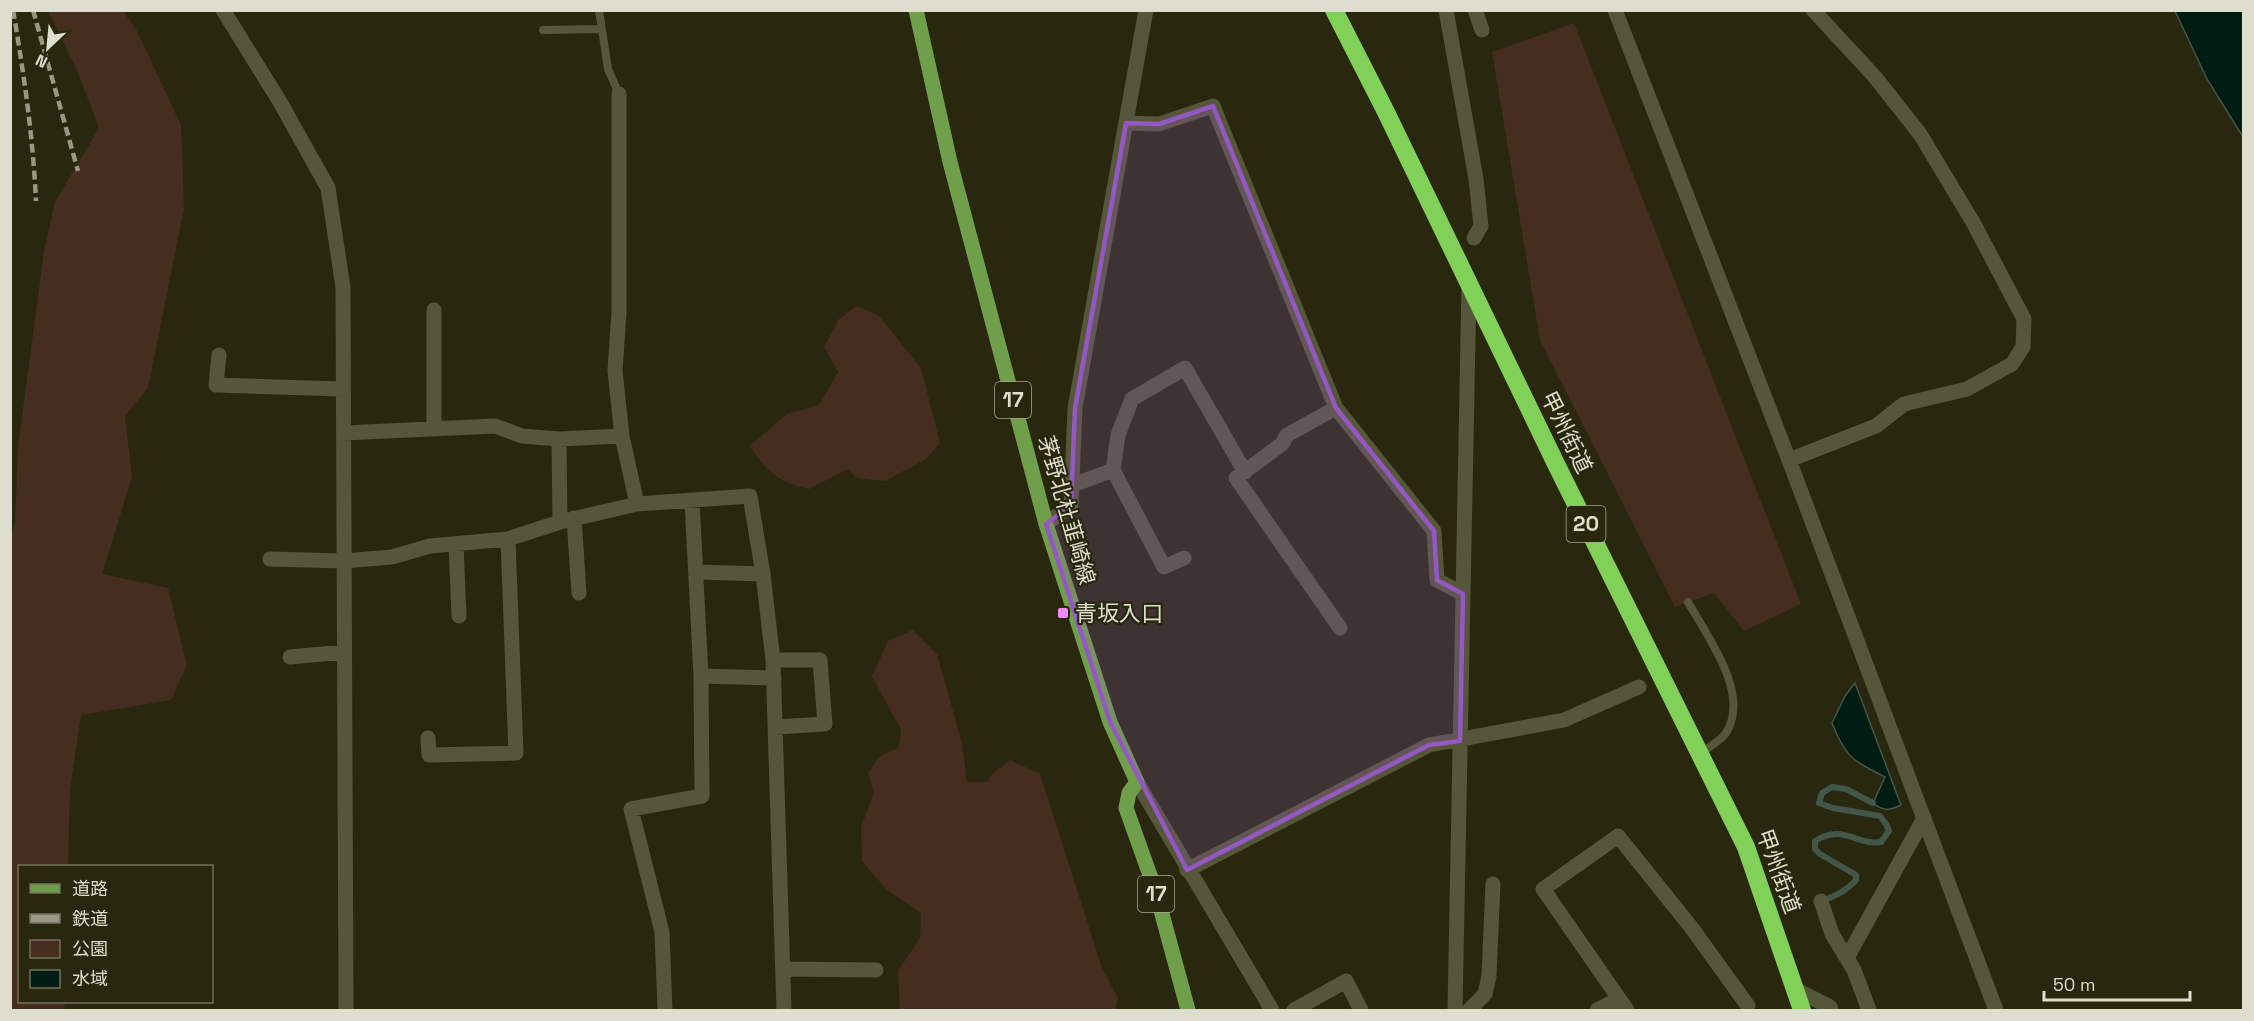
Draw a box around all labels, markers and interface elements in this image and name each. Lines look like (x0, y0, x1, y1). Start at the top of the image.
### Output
north arrow (18, 18, 78, 78)
text: N (32, 49, 51, 73)
road number: 17 (995, 382, 1031, 418)
street label: 甲州街道 (1535, 386, 1599, 478)
street label: 茅野北杜韮崎線 (1032, 432, 1102, 588)
road number: 20 (1566, 506, 1606, 542)
place label: 青坂入口 (1075, 599, 1163, 627)
marker: 青坂入口 (1056, 606, 1070, 620)
street label: 甲州街道 (1751, 825, 1807, 917)
legend (18, 865, 213, 1003)
road number: 17 (1138, 876, 1174, 912)
text: 道路 (72, 877, 108, 900)
text: 鉄道 (72, 907, 108, 930)
text: 公園 (72, 937, 108, 960)
scale bar (2044, 964, 2190, 1002)
text: 水域 (72, 967, 108, 990)
text: 50 m (2053, 973, 2095, 996)

